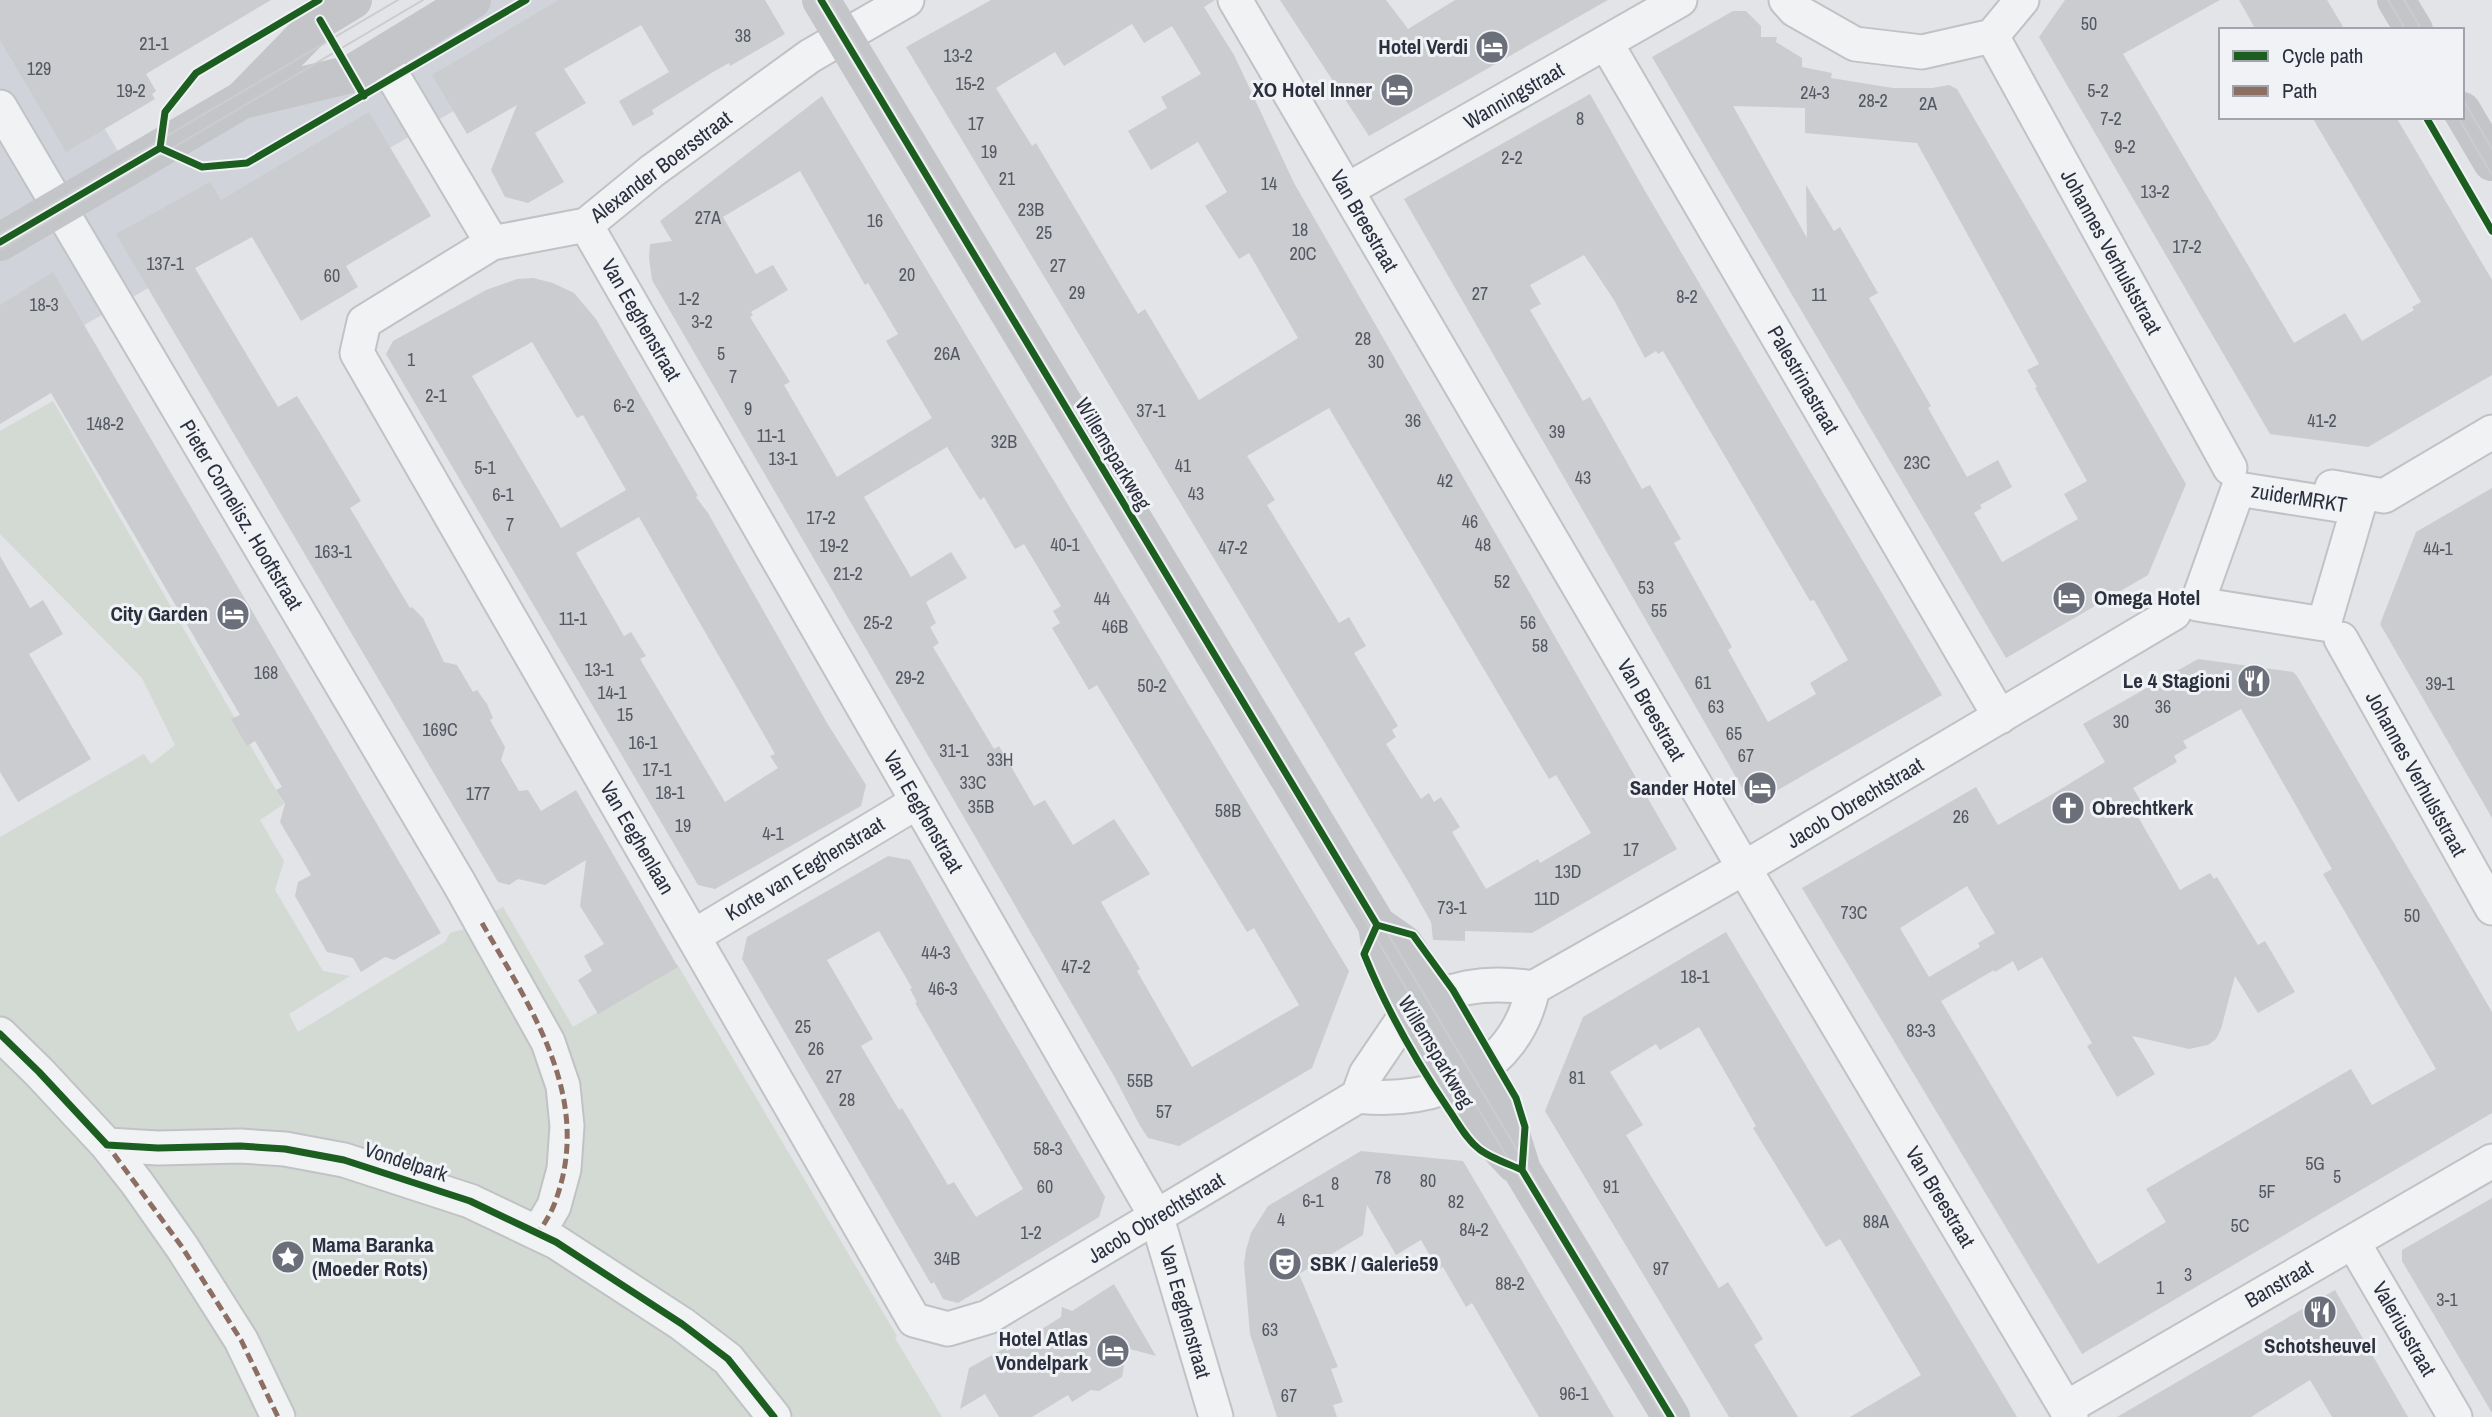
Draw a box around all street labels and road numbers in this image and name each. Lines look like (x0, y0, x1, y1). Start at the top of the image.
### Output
street label: Wanningstraat (1458, 55, 1569, 136)
street label: Alexander Boersstraat (583, 104, 738, 230)
street label: Van Breestraat (1323, 164, 1405, 277)
street label: Johannes Verhulststraat (2054, 164, 2169, 340)
street label: Van Eeghenstraat (595, 253, 688, 386)
street label: Palestrinastraat (1761, 320, 1846, 439)
street label: Willemsparkweg (1068, 392, 1159, 516)
street label: Pieter Cornelisz. Hooftstraat (173, 414, 310, 616)
street label: zuiderMRKT (2249, 476, 2350, 519)
street label: Van Breestraat (1610, 653, 1692, 766)
street label: Johannes Verhulststraat (2359, 686, 2474, 862)
street label: Van Eeghenstraat (877, 745, 970, 878)
street label: Jacob Obrechtstraat (1781, 750, 1929, 855)
street label: Van Eeghenlaan (593, 776, 682, 900)
street label: Korte van Eeghenstraat (720, 809, 890, 928)
street label: Willemsparkweg (1391, 990, 1482, 1114)
street label: Vondelpark (361, 1134, 452, 1189)
street label: Van Breestraat (1899, 1141, 1982, 1253)
street label: Jacob Obrechtstraat (1082, 1165, 1230, 1270)
street label: Van Eeghenstraat (1153, 1242, 1218, 1382)
street label: Banstraat (2240, 1252, 2318, 1315)
street label: Valeriusstraat (2366, 1276, 2443, 1382)

